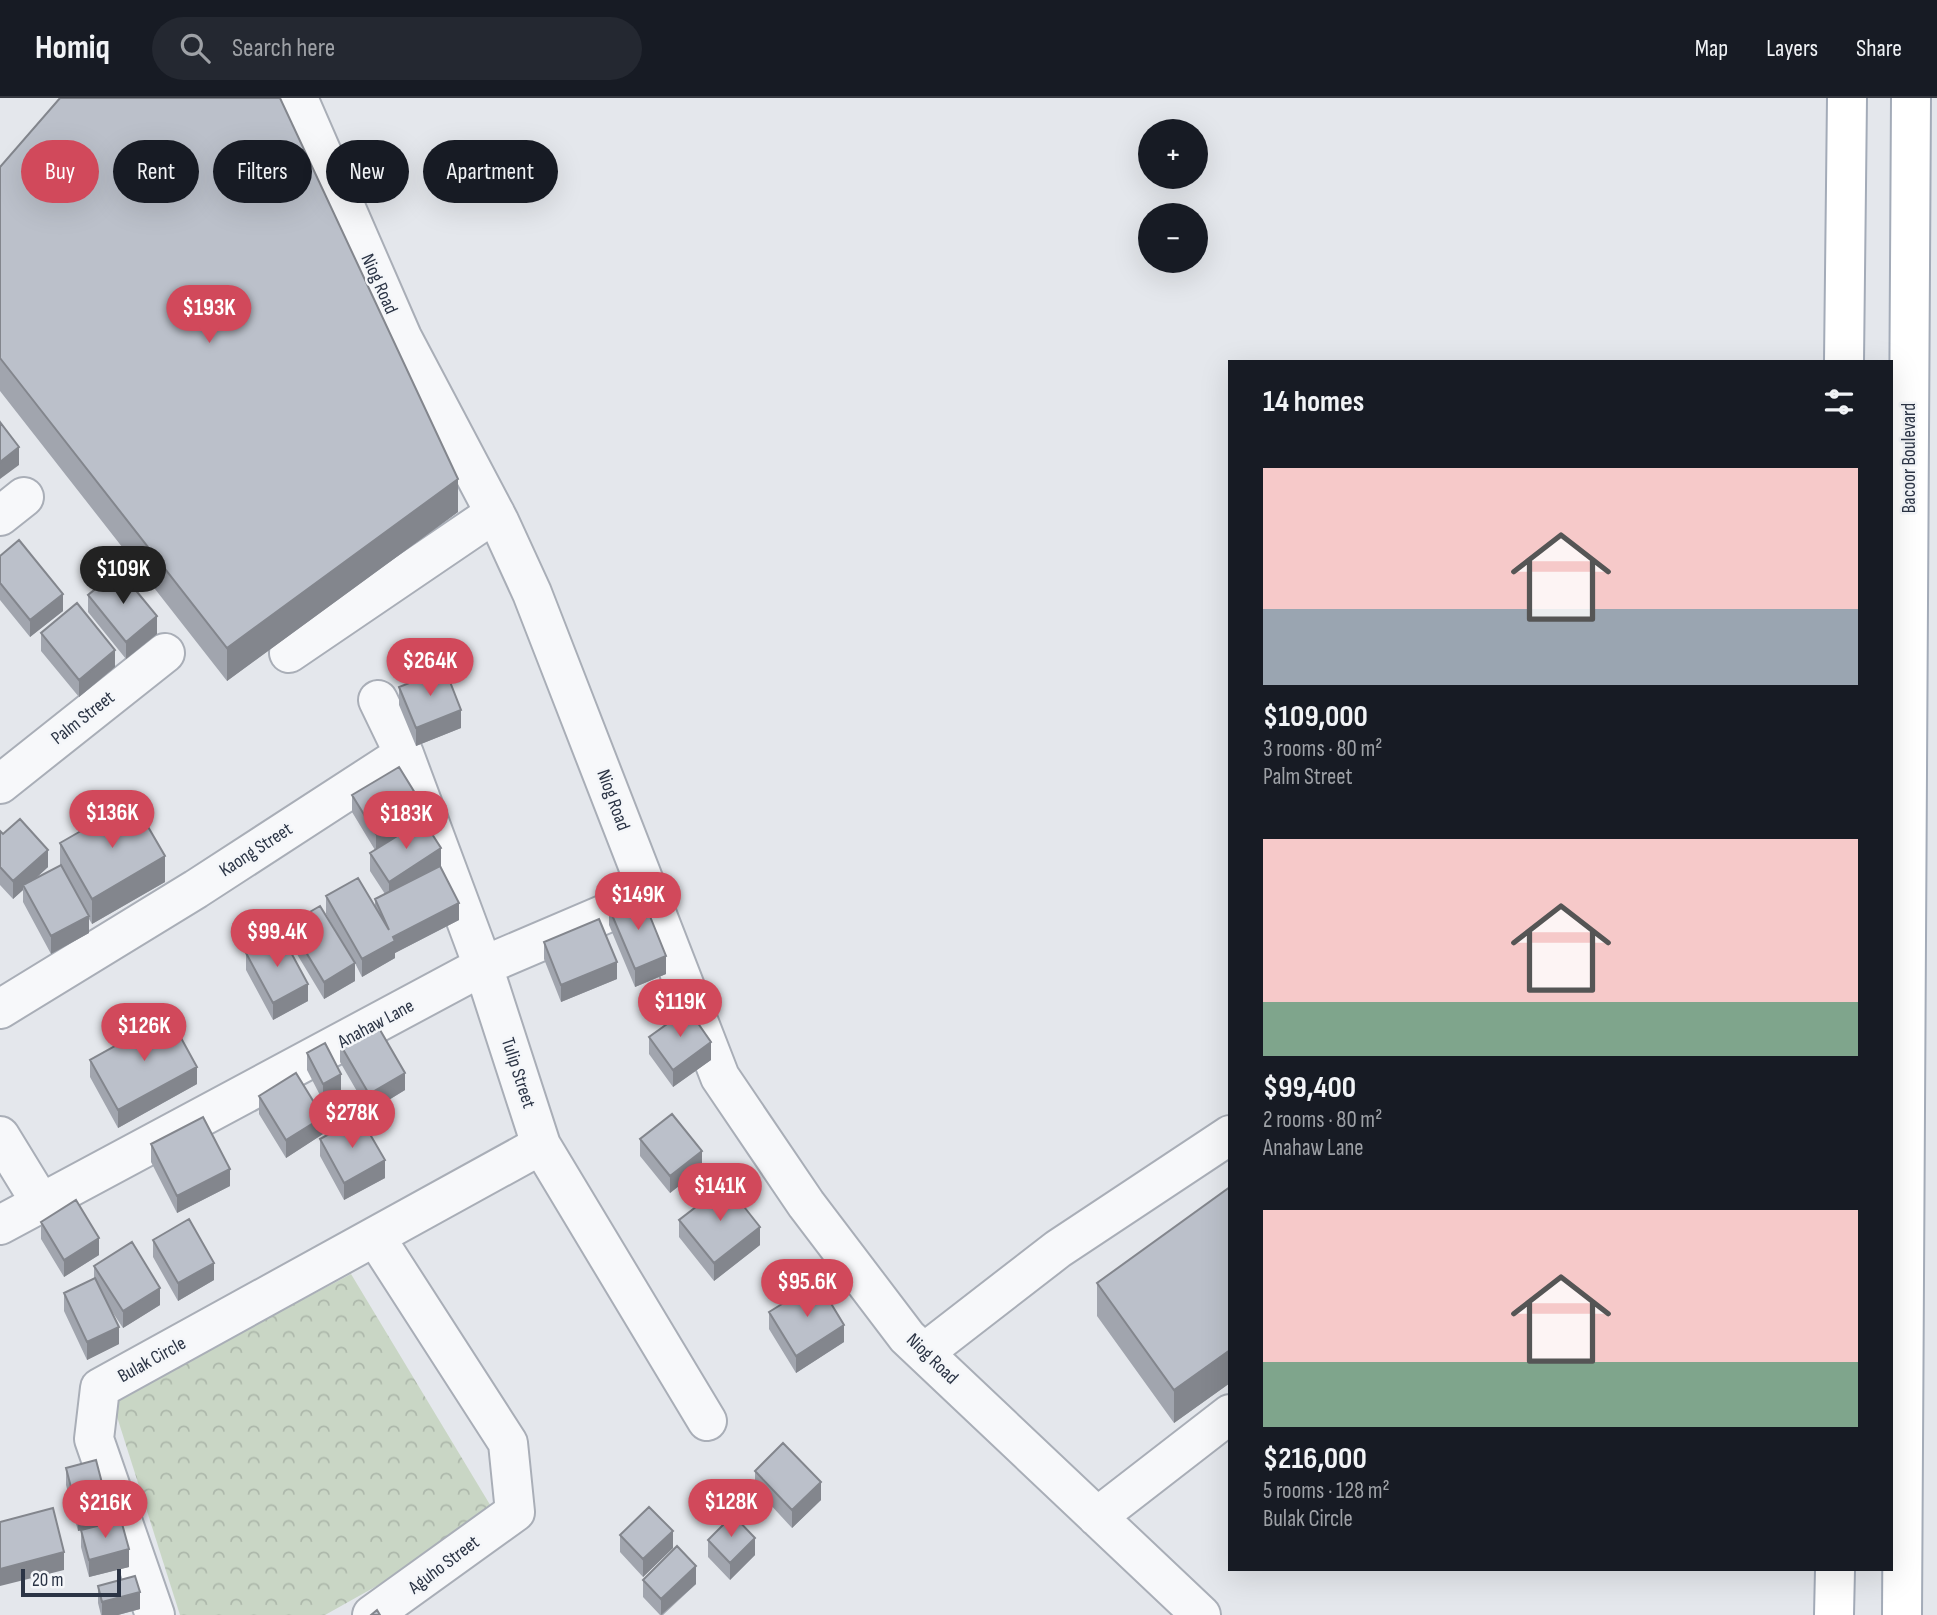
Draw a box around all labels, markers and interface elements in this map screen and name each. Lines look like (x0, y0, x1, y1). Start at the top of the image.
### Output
search box (152, 17, 642, 80)
text: Homiq (35, 28, 110, 68)
icon: search (176, 29, 214, 67)
text: Search here (232, 33, 335, 64)
text: Map (1695, 34, 1728, 63)
text: Layers (1766, 34, 1818, 63)
text: Share (1856, 34, 1902, 63)
map controls (1138, 119, 1208, 273)
button: + (1138, 119, 1208, 189)
chip: Buy (21, 140, 99, 203)
chip: Rent (113, 140, 199, 203)
chip: Filters (213, 140, 312, 203)
chip: New (326, 140, 409, 203)
chip: Apartment (423, 140, 558, 203)
button: − (1138, 203, 1208, 273)
street label: Niog Road (356, 250, 402, 318)
pin: $193K (160, 286, 258, 345)
text: $193K (182, 294, 236, 322)
icon: filters (1820, 383, 1858, 421)
text: 14 homes (1263, 384, 1364, 420)
street label: Bacoor Boulevard (1898, 403, 1921, 513)
icon: home (1498, 514, 1624, 640)
pin: $109K (74, 546, 172, 606)
text: $109K (96, 555, 150, 583)
pin: $264K (381, 638, 479, 698)
text: $264K (403, 647, 457, 675)
street label: Palm Street (47, 686, 119, 750)
text: $109,000 (1263, 699, 1368, 735)
text: 3 rooms · 80 m² (1263, 735, 1382, 763)
text: Palm Street (1263, 763, 1353, 791)
street label: Niog Road (591, 766, 635, 834)
pin: $136K (63, 790, 161, 850)
pin: $183K (357, 792, 455, 851)
text: $136K (85, 799, 139, 827)
text: $183K (379, 800, 433, 828)
street label: Kaong Street (215, 818, 297, 882)
pin: $149K (589, 872, 687, 932)
text: $149K (611, 881, 665, 909)
icon: home (1498, 885, 1624, 1011)
pin: $99.4K (220, 910, 334, 969)
text: $99.4K (247, 918, 307, 946)
pin: $119K (631, 979, 729, 1039)
text: $119K (654, 988, 706, 1016)
street label: Anahaw Lane (333, 994, 418, 1054)
pin: $126K (95, 1004, 193, 1063)
text: $126K (117, 1012, 171, 1040)
street label: Tulip Street (496, 1035, 540, 1111)
text: $99,400 (1263, 1070, 1356, 1106)
pin: $278K (303, 1090, 401, 1150)
text: $278K (325, 1099, 379, 1127)
text: 2 rooms · 80 m² (1263, 1106, 1382, 1134)
text: Anahaw Lane (1263, 1134, 1364, 1162)
pin: $141K (671, 1164, 769, 1223)
text: $141K (694, 1172, 746, 1200)
icon: home (1498, 1256, 1624, 1382)
pin: $95.6K (750, 1260, 864, 1319)
text: $95.6K (777, 1268, 837, 1296)
street label: Niog Road (901, 1329, 963, 1389)
street label: Bulak Circle (114, 1332, 190, 1388)
text: $216,000 (1263, 1441, 1367, 1477)
text: 5 rooms · 128 m² (1263, 1477, 1390, 1505)
pin: $216K (56, 1480, 154, 1540)
pin: $128K (682, 1480, 780, 1539)
text: $128K (704, 1488, 758, 1516)
text: $216K (78, 1489, 132, 1517)
text: Bulak Circle (1263, 1505, 1353, 1533)
street label: Aguho Street (403, 1531, 484, 1600)
scale bar (21, 1566, 121, 1598)
text: 20 m (32, 1569, 64, 1592)

